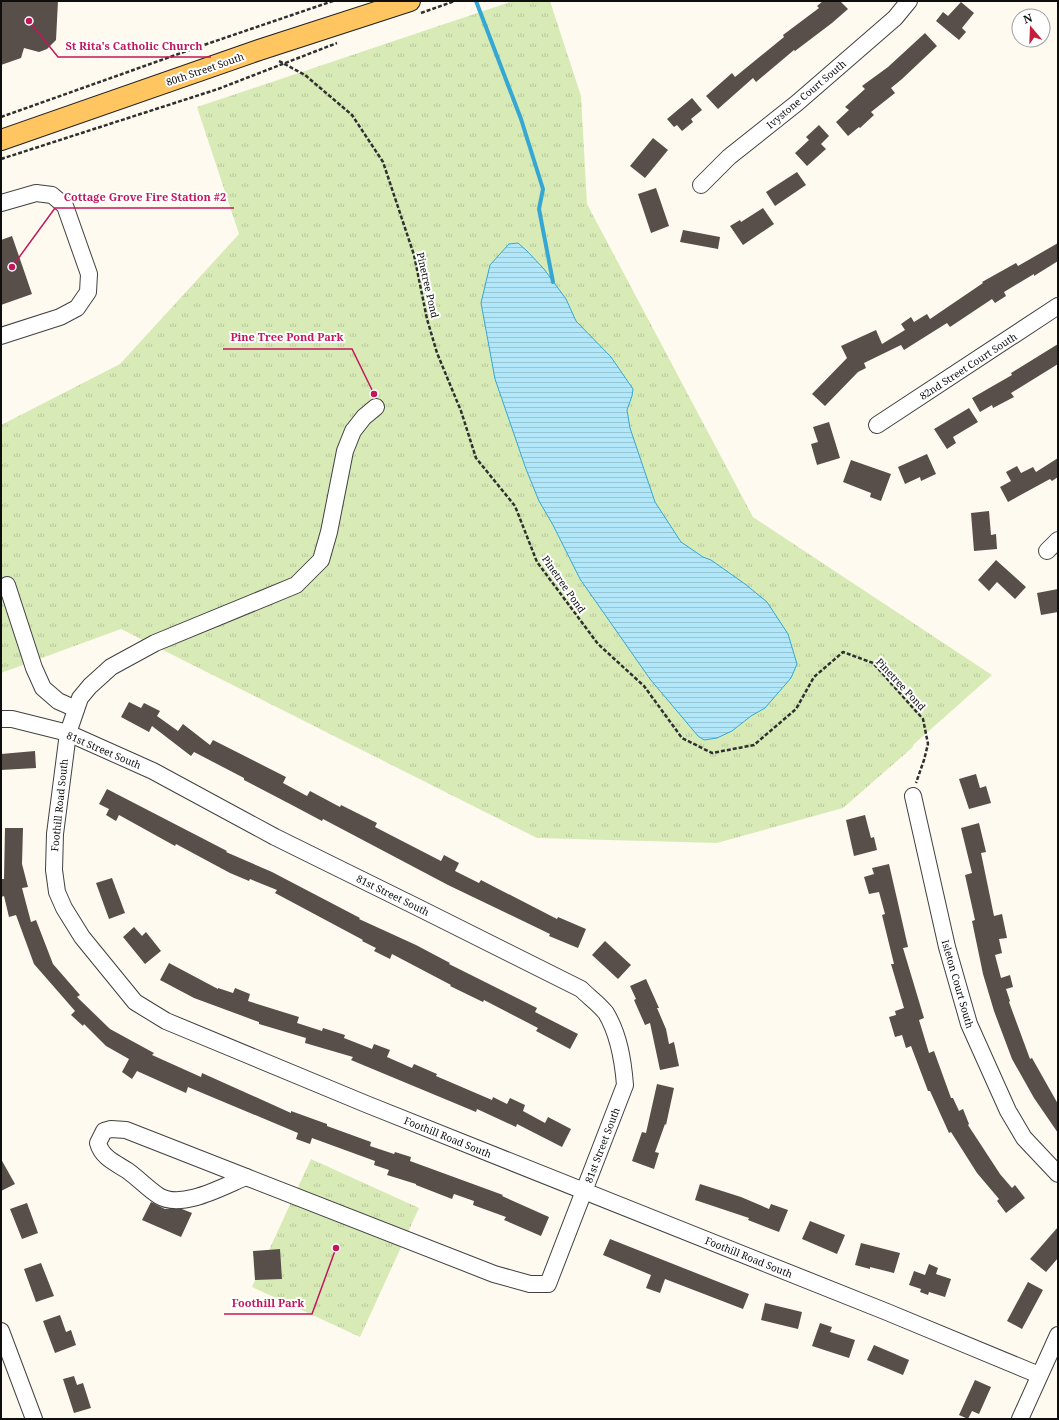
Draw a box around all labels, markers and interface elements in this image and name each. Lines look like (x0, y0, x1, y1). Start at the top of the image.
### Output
north arrow (1011, 8, 1051, 48)
text: N (1021, 9, 1034, 27)
callout: St Rita's Catholic Church (58, 34, 211, 57)
text: St Rita's Catholic Church (65, 38, 203, 53)
street label: 80th Street South (164, 49, 246, 89)
street label: Ivystone Court South (763, 56, 849, 131)
callout: Cottage Grove Fire Station #2 (55, 185, 234, 208)
text: Cottage Grove Fire Station #2 (64, 189, 226, 204)
street label: Pinetree Pond (414, 251, 442, 319)
callout: Pine Tree Pond Park (223, 326, 352, 349)
text: Pine Tree Pond Park (230, 329, 344, 344)
street label: 82nd Street Court South (917, 329, 1020, 403)
street label: Pinetree Pond (539, 553, 589, 615)
street label: Pinetree Pond (873, 655, 929, 713)
street label: 81st Street South (65, 728, 144, 772)
street label: Foothill Road South (47, 757, 71, 852)
street label: 81st Street South (354, 871, 432, 919)
street label: Isleton Court South (939, 938, 978, 1031)
street label: 81st Street South (581, 1105, 623, 1185)
street label: Foothill Road South (402, 1113, 494, 1161)
street label: Foothill Road South (703, 1233, 795, 1281)
callout: Foothill Park (224, 1291, 312, 1314)
text: Foothill Park (232, 1295, 304, 1310)

